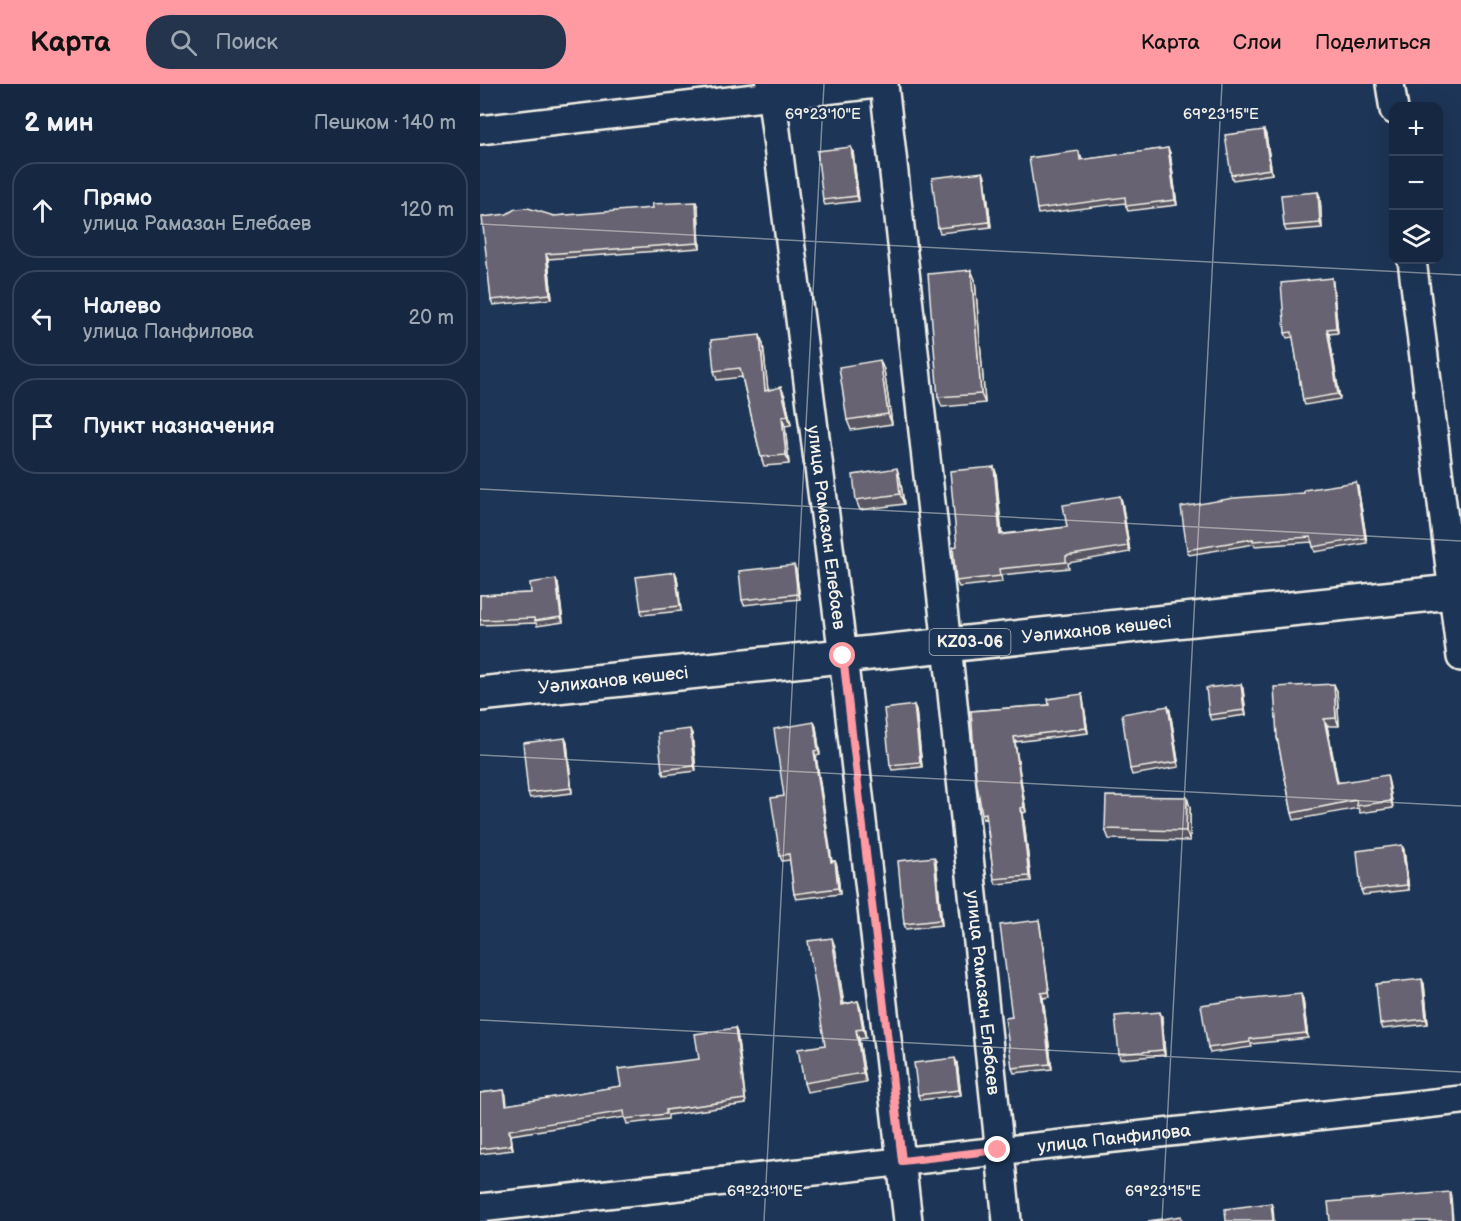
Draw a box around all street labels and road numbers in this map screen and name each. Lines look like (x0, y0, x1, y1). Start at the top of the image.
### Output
street label: улица Рамазан Елебаев (803, 424, 850, 631)
street label: Уәлиханов көшесі (1020, 611, 1173, 648)
road number: KZ03-06 (930, 629, 1010, 655)
street label: Уәлиханов көшесі (537, 662, 689, 698)
street label: улица Рамазан Елебаев (962, 889, 1004, 1097)
street label: улица Панфилова (1037, 1119, 1192, 1157)

